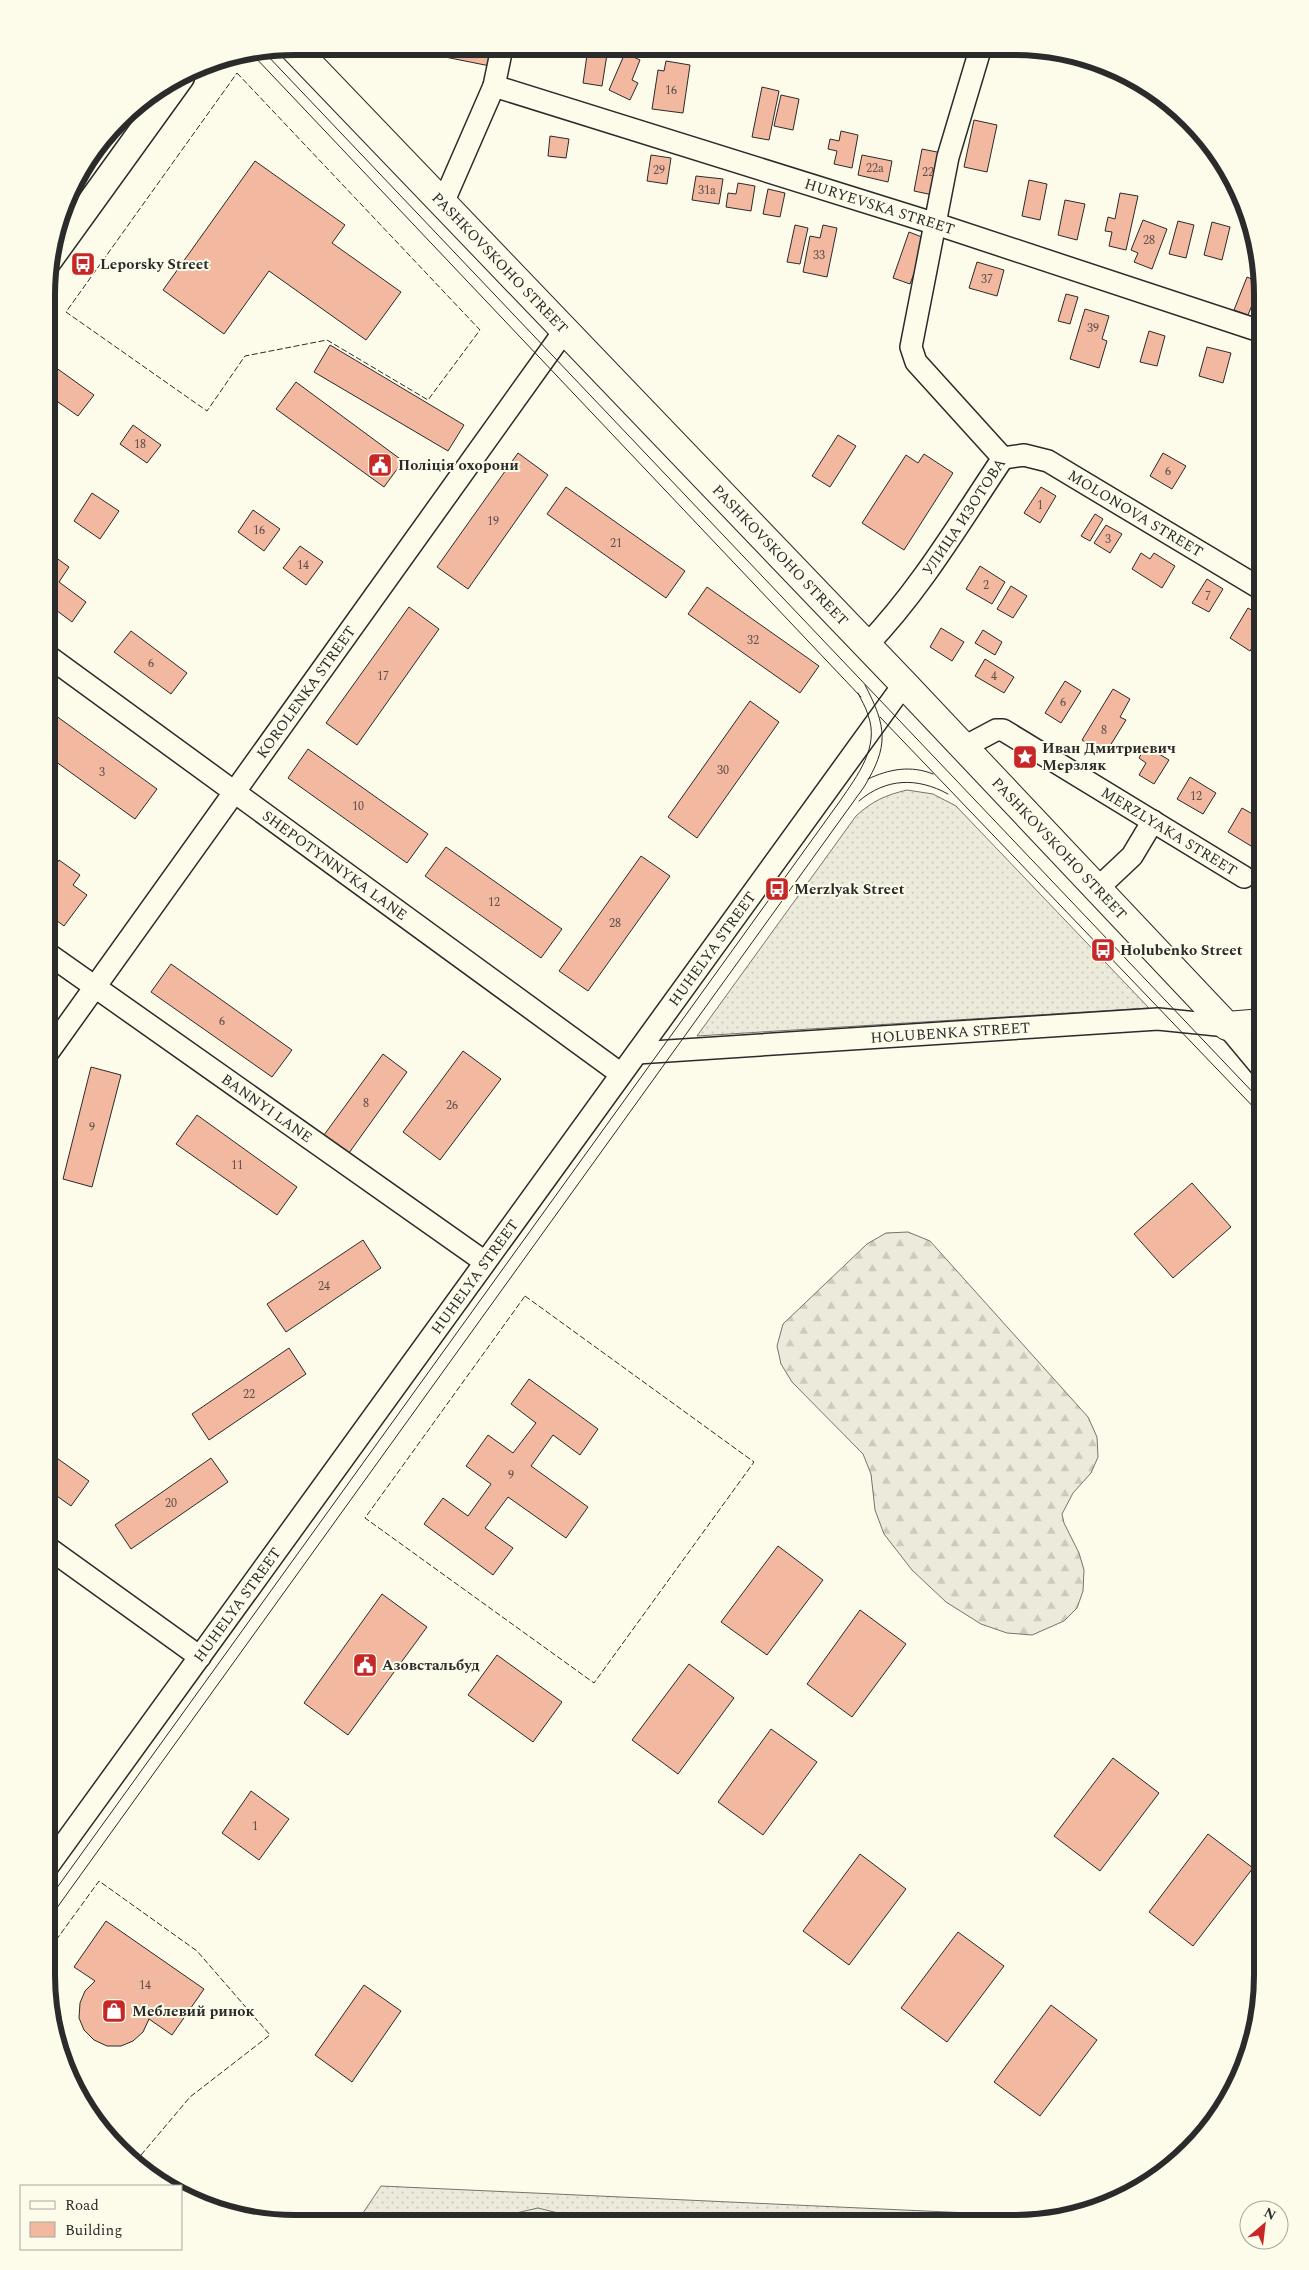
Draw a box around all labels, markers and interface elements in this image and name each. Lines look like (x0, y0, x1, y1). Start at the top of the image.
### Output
house number: 16 (665, 81, 677, 100)
house number: 22а (866, 159, 884, 178)
house number: 29 (653, 161, 665, 180)
house number: 22 (922, 163, 934, 182)
street label: HURYEVSKA STREET (801, 173, 958, 241)
house number: 31а (698, 181, 716, 200)
street label: PASHKOVSKOHO STREET (426, 187, 573, 339)
house number: 28 (1143, 231, 1155, 250)
house number: 33 (813, 246, 825, 265)
bus stop icon: Leporsky Street (70, 251, 96, 277)
place label: Leporsky Street (100, 253, 209, 276)
house number: 37 (981, 270, 993, 289)
house number: 39 (1087, 319, 1099, 338)
house number: 18 (134, 435, 146, 454)
public building icon: Поліція охорони (367, 452, 393, 478)
place label: Поліція охорони (398, 454, 519, 477)
street label: УЛИЦА ИЗОТОВА (917, 454, 1012, 581)
house number: 6 (1165, 462, 1171, 481)
street label: MOLONOVA STREET (1063, 464, 1207, 563)
street label: PASHKOVSKOHO STREET (706, 479, 854, 631)
house number: 1 (1037, 496, 1043, 515)
house number: 19 (487, 512, 499, 531)
house number: 16 (253, 521, 265, 540)
house number: 3 (1105, 530, 1111, 549)
house number: 21 (610, 534, 622, 553)
house number: 14 (297, 556, 309, 575)
house number: 2 (983, 576, 989, 595)
house number: 7 (1205, 587, 1211, 606)
street label: KOROLENKA STREET (251, 621, 362, 763)
house number: 32 (747, 631, 759, 650)
house number: 6 (148, 654, 154, 673)
house number: 17 (377, 667, 389, 686)
house number: 4 (991, 667, 997, 686)
house number: 6 (1060, 693, 1066, 712)
house number: 8 (1101, 721, 1107, 740)
place label: Иван Дмитриевич Мерзляк (1042, 737, 1176, 777)
place icon: Иван Дмитриевич Мерзляк (1012, 744, 1038, 770)
house number: 30 (717, 761, 729, 780)
house number: 3 (99, 763, 105, 782)
street label: PASHKOVSKOHO STREET (986, 772, 1132, 925)
street label: MERZLYAKA STREET (1096, 781, 1242, 882)
house number: 12 (1190, 787, 1202, 806)
house number: 10 (352, 797, 364, 816)
street label: SHEPOTYNNYKA LANE (257, 805, 412, 926)
bus stop icon: Merzlyak Street (764, 876, 790, 902)
place label: Merzlyak Street (794, 878, 905, 901)
street label: HUHELYA STREET (663, 887, 762, 1011)
house number: 12 (488, 893, 500, 912)
house number: 28 (609, 914, 621, 933)
bus stop icon: Holubenko Street (1090, 937, 1116, 963)
place label: Holubenko Street (1120, 939, 1243, 962)
house number: 6 (219, 1012, 225, 1031)
street label: HOLUBENKA STREET (870, 1016, 1031, 1050)
street label: BANNYI LANE (216, 1068, 317, 1149)
house number: 8 (363, 1094, 369, 1113)
house number: 26 (446, 1096, 458, 1115)
house number: 9 (89, 1118, 95, 1137)
house number: 11 (231, 1156, 243, 1175)
street label: HUHELYA STREET (426, 1215, 525, 1339)
house number: 24 (318, 1277, 330, 1296)
house number: 22 (243, 1385, 255, 1404)
house number: 9 (508, 1466, 514, 1485)
house number: 20 (165, 1494, 177, 1513)
street label: HUHELYA STREET (188, 1543, 287, 1667)
public building icon: Азовстальбуд (352, 1652, 378, 1678)
place label: Азовстальбуд (382, 1654, 480, 1677)
house number: 1 (252, 1817, 258, 1836)
house number: 14 (139, 1976, 151, 1995)
shop icon: Меблевий ринок (101, 1998, 127, 2024)
place label: Меблевий ринок (132, 2000, 255, 2023)
legend (20, 2185, 182, 2250)
text: Road (65, 2194, 99, 2217)
north arrow (1239, 2200, 1289, 2250)
text: N (1260, 2202, 1280, 2226)
text: Building (65, 2219, 122, 2242)

